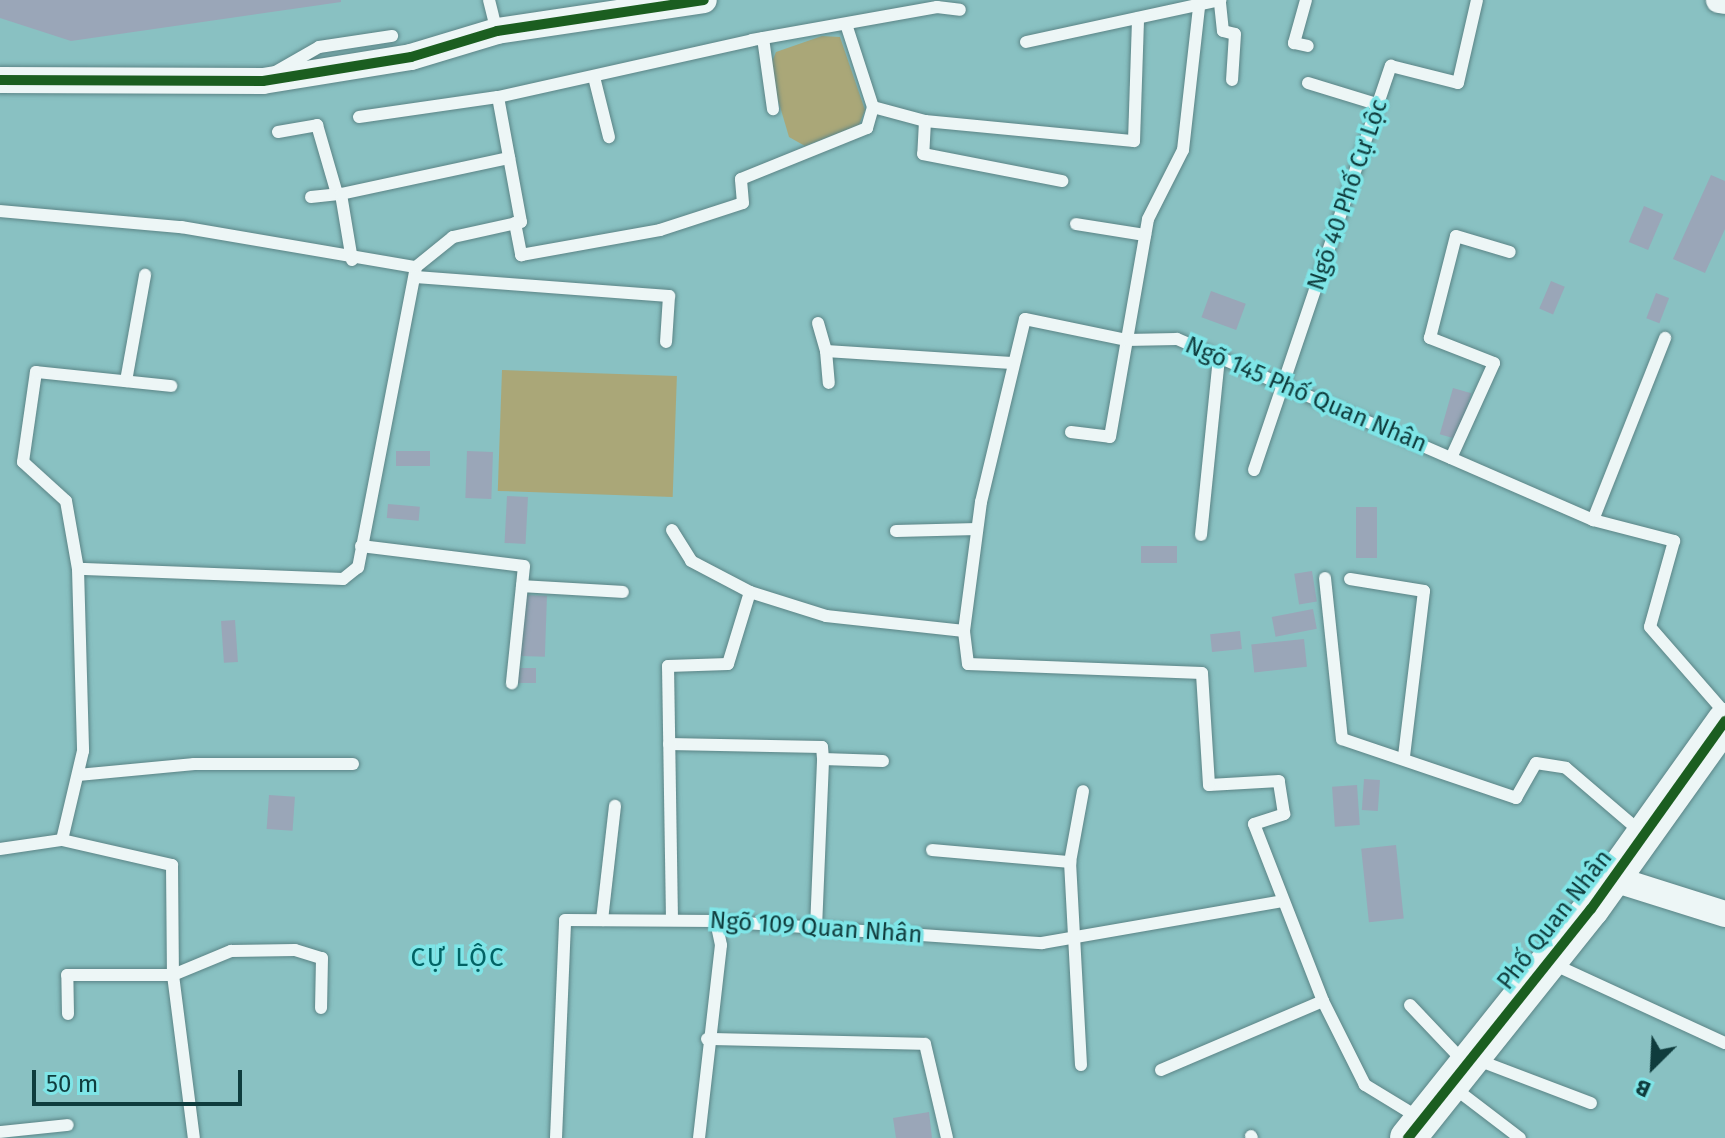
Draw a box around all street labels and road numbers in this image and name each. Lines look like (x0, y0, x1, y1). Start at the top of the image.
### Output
street label: Ngõ 40 Phố Cự Lộc (1302, 96, 1394, 294)
street label: Ngõ 145 Phố Quan Nhân (1181, 331, 1431, 459)
street label: Phố Quan Nhân (1491, 844, 1619, 996)
street label: Ngõ 109 Quan Nhân (709, 906, 923, 950)

